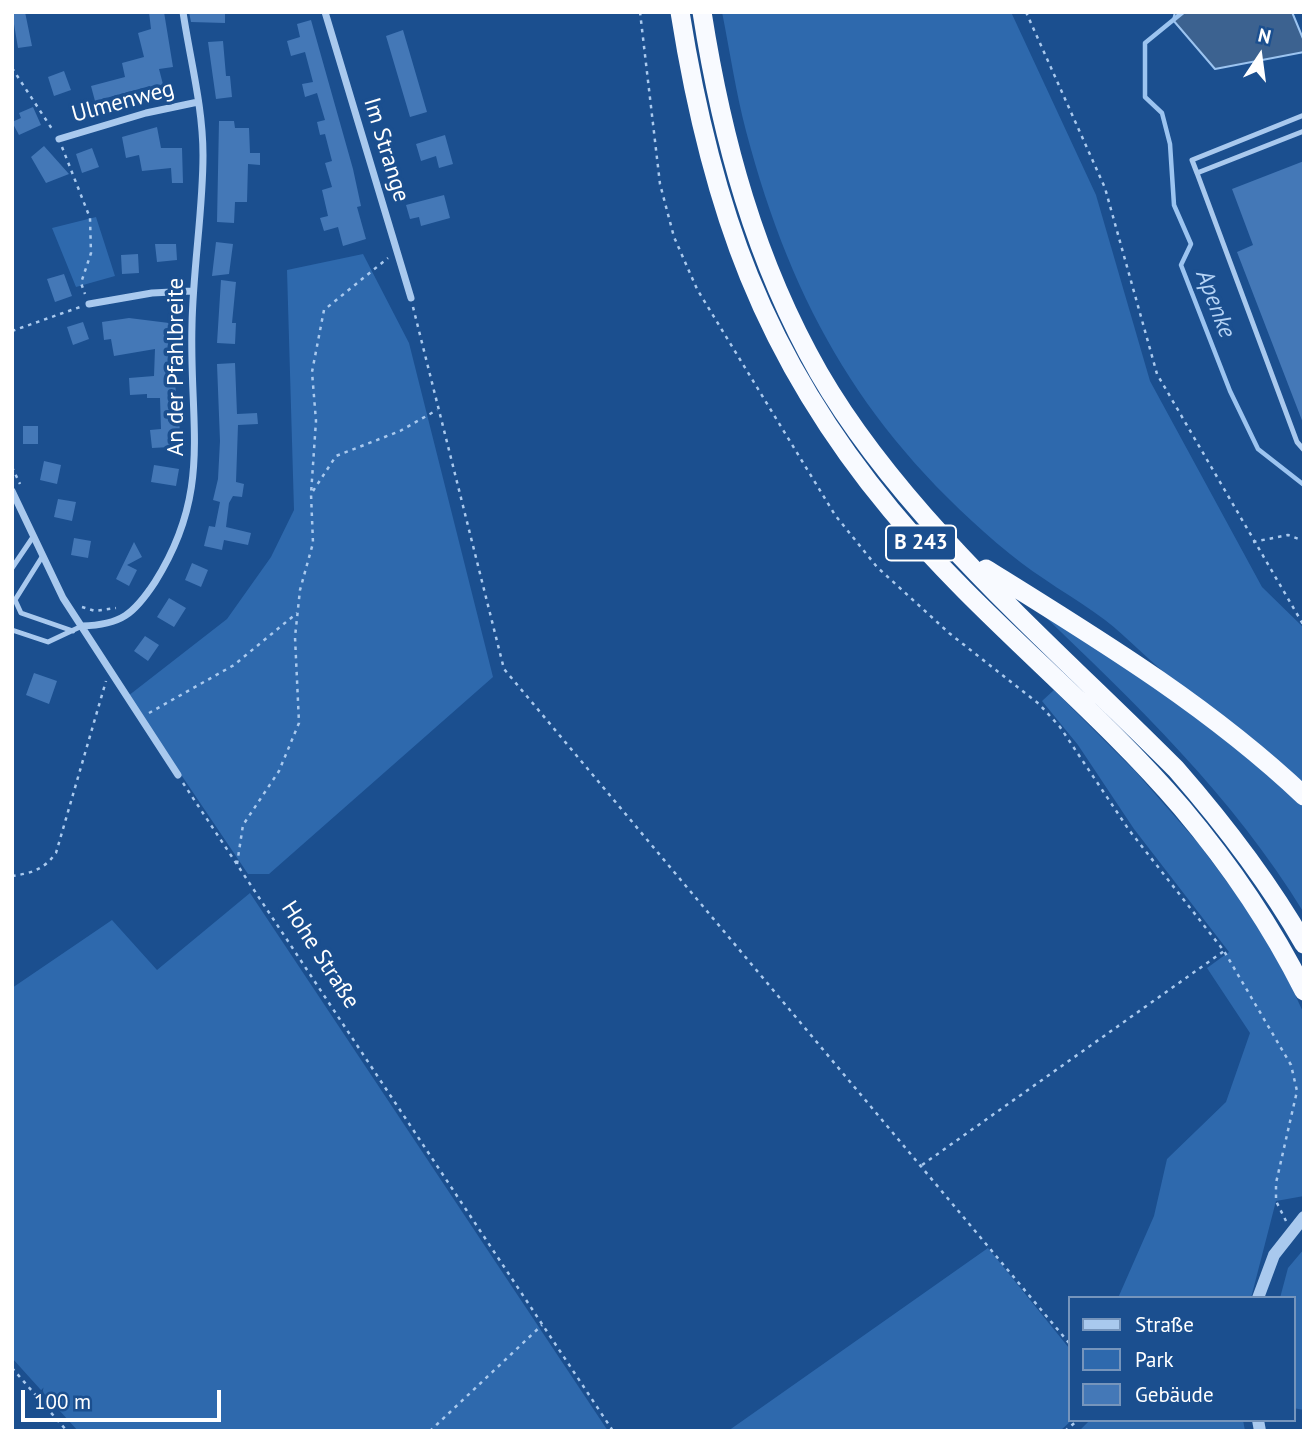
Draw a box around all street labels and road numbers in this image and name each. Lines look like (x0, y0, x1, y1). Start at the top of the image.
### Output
street label: Ulmenweg (69, 75, 177, 129)
street label: Im Strange (357, 95, 415, 205)
street label: An der Pfahlbreite (162, 278, 190, 456)
road number: B 243 (886, 526, 956, 560)
street label: Hohe Straße (275, 896, 365, 1014)

